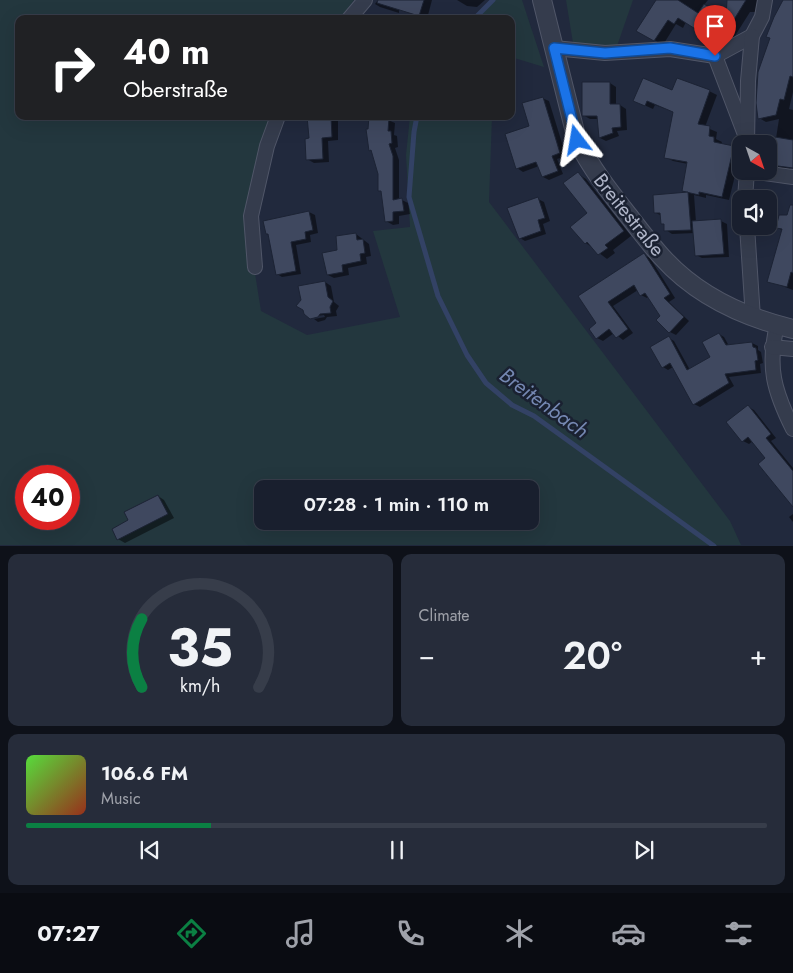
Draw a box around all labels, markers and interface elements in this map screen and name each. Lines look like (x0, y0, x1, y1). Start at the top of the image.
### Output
pin (694, 5, 736, 56)
icon: arrive (701, 12, 729, 40)
text: 40 m (123, 27, 210, 77)
icon: right (40, 35, 105, 100)
text: Oberstraße (123, 73, 228, 105)
position arrow (550, 113, 602, 165)
north arrow (732, 135, 778, 180)
map controls (732, 135, 777, 235)
street label: Breitestraße (586, 167, 672, 263)
button: sound (732, 190, 777, 235)
water label: Breitenbach (493, 360, 595, 446)
speed limit sign: 40 (15, 465, 80, 530)
text: 07:28 · 1 min · 110 m (304, 491, 489, 518)
text: Climate (419, 604, 470, 627)
text: 35 (167, 610, 233, 686)
text: 20° (563, 628, 622, 683)
text: − (419, 635, 435, 676)
text: + (750, 635, 767, 676)
text: km/h (180, 673, 220, 699)
text: 106.6 FM (101, 760, 188, 787)
text: Music (101, 787, 141, 810)
icon: previous (136, 836, 164, 864)
icon: pause (383, 836, 411, 864)
icon: next (630, 836, 658, 864)
icon: directions (174, 916, 209, 951)
icon: music (283, 916, 318, 951)
icon: phone (393, 916, 428, 951)
icon: climate (502, 916, 537, 951)
icon: car (611, 916, 646, 951)
icon: filters (721, 916, 756, 951)
text: 07:27 (37, 917, 100, 949)

